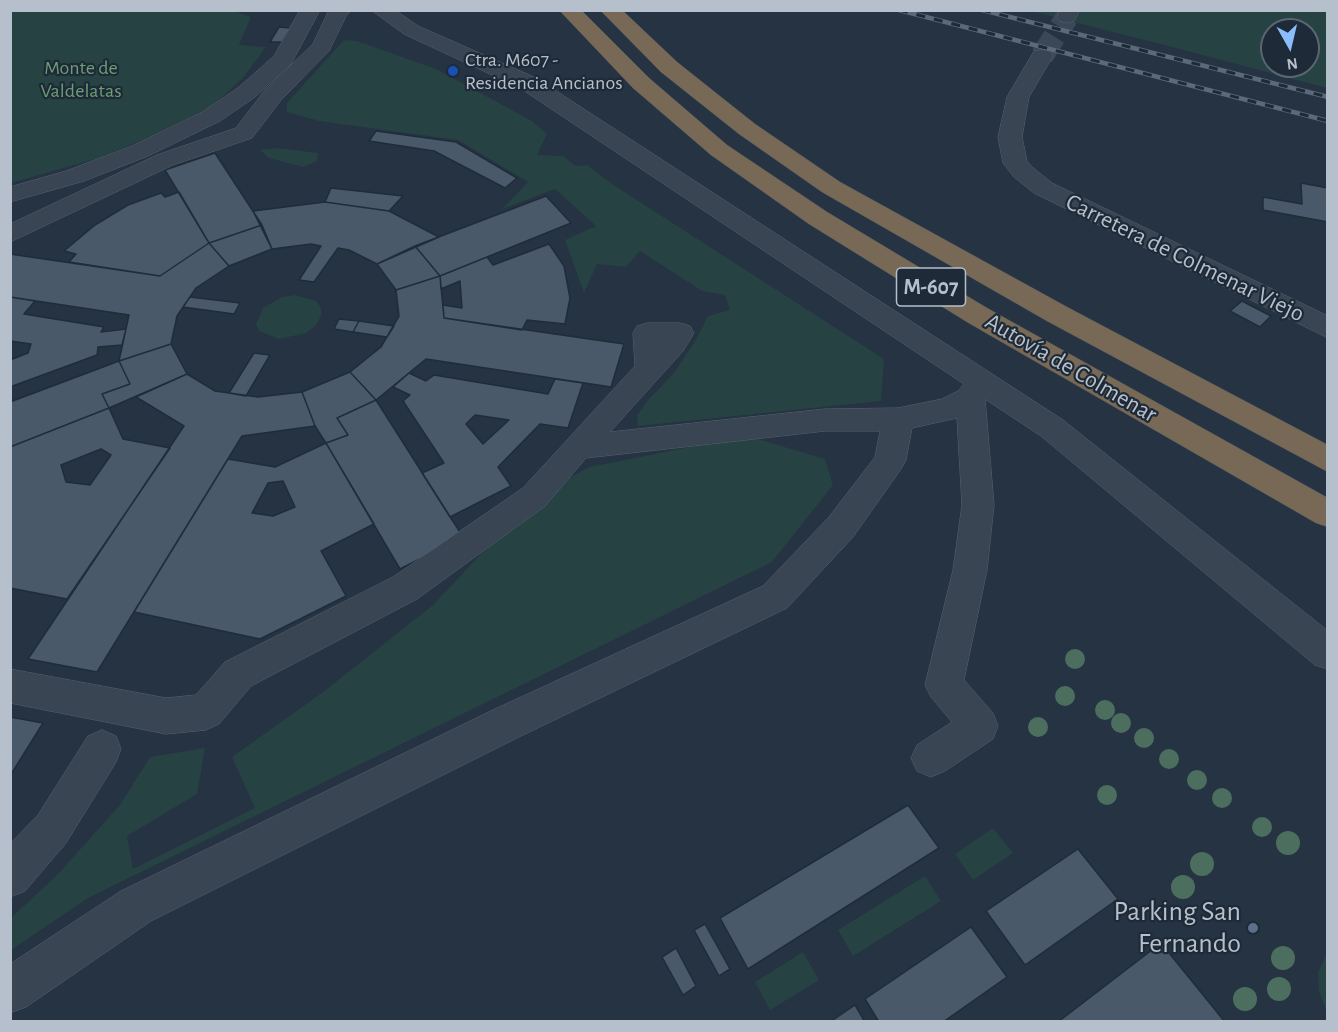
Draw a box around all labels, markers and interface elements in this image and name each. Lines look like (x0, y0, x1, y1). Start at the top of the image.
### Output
north arrow (1260, 18, 1320, 78)
place label: Ctra. M607 - Residencia Ancianos (465, 48, 623, 95)
text: N (1286, 55, 1299, 73)
park label: Monte de Valdelatas (40, 56, 122, 103)
marker: Ctra. M607 - Residencia Ancianos (446, 64, 460, 78)
street label: Carretera de Colmenar Viejo (1061, 188, 1309, 328)
road number: M-607 (896, 268, 966, 306)
street label: Autovía de Colmenar (980, 307, 1162, 429)
place label: Parking San Fernando (1113, 895, 1241, 961)
marker: Parking San Fernando (1246, 921, 1260, 935)

